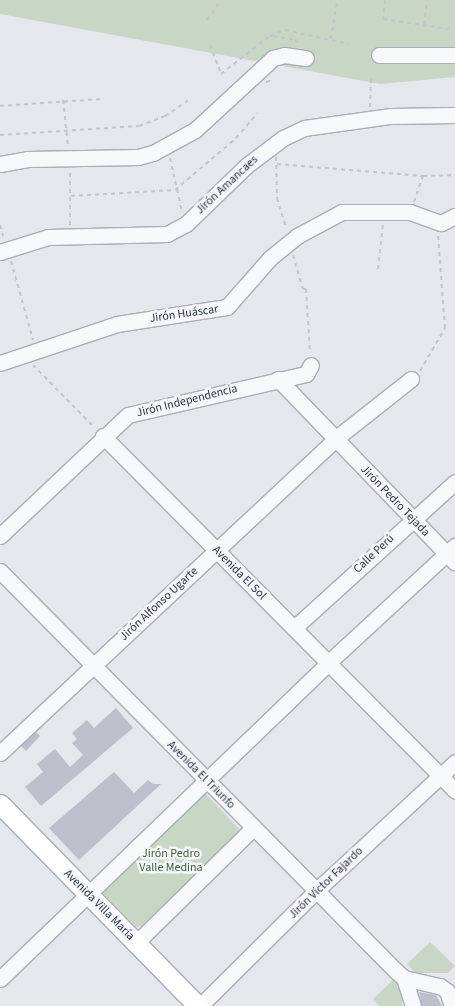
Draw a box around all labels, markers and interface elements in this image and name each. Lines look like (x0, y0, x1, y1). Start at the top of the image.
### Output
street label: Jirón Amancaes (193, 153, 261, 217)
street label: Jirón Huáscar (149, 302, 219, 326)
street label: Jirón Independencia (135, 382, 239, 420)
street label: Jirón Pedro Tejada (357, 462, 433, 540)
street label: Calle Perú (351, 532, 397, 576)
street label: Avenida El Sol (209, 543, 269, 603)
street label: Jirón Alfonso Ugarte (117, 564, 201, 644)
street label: Avenida El Triunfo (164, 738, 238, 812)
street label: Jirón Víctor Fajardo (286, 844, 366, 922)
park label: Jirón Pedro Valle Medina (139, 847, 203, 875)
street label: Avenida Villa María (61, 867, 137, 943)

